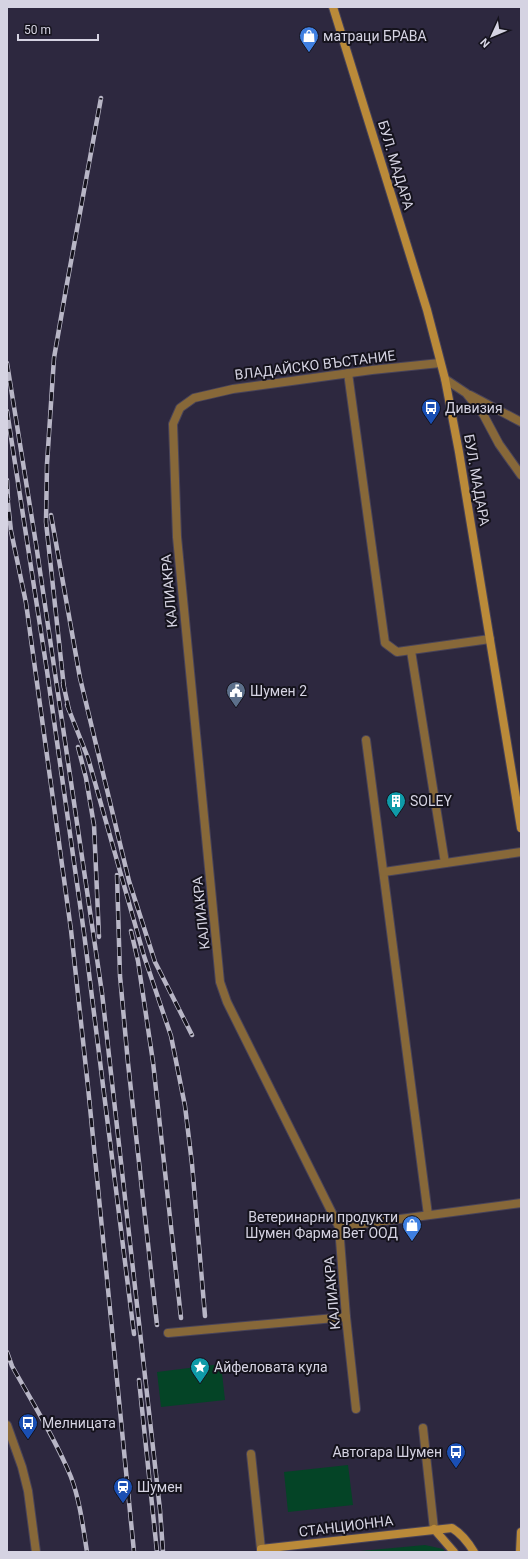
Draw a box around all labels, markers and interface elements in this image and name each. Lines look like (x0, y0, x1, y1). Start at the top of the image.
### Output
scale bar (18, 16, 98, 42)
north arrow (472, 16, 512, 56)
text: 50 m (24, 23, 51, 37)
shop icon: матраци БРАВА (298, 25, 320, 53)
place label: матраци БРАВА (323, 28, 427, 44)
text: N (478, 35, 493, 50)
street label: БУЛ. МАДАРА (375, 118, 417, 212)
street label: ВЛАДАЙСКО ВЪСТАНИЕ (234, 347, 396, 383)
bus stop icon: Дивизия (420, 397, 442, 425)
place label: Дивизия (445, 400, 503, 416)
street label: БУЛ. МАДАРА (461, 433, 493, 527)
street label: КАЛИАКРА (158, 554, 180, 628)
public building icon: Шумен 2 (225, 680, 247, 708)
place label: Шумен 2 (250, 683, 307, 699)
building icon: SOLEY (385, 790, 407, 818)
place label: SOLEY (410, 793, 452, 809)
street label: КАЛИАКРА (189, 876, 213, 950)
place label: Ветеринарни продукти Шумен Фарма Вет ООД (245, 1209, 398, 1241)
shop icon: Ветеринарни продукти Шумен Фарма Вет ООД (401, 1214, 423, 1242)
street label: КАЛИАКРА (321, 1256, 343, 1330)
place icon: Айфеловата кула (189, 1356, 211, 1384)
place label: Айфеловата кула (214, 1359, 328, 1375)
bus stop icon: Мелницата (17, 1412, 39, 1440)
place label: Мелницата (42, 1415, 116, 1431)
bus stop icon: Автогара Шумен (445, 1441, 467, 1469)
place label: Автогара Шумен (332, 1444, 442, 1460)
station icon: Шумен (112, 1476, 134, 1504)
place label: Шумен (137, 1479, 183, 1495)
street label: СТАНЦИОННА (298, 1512, 394, 1540)

